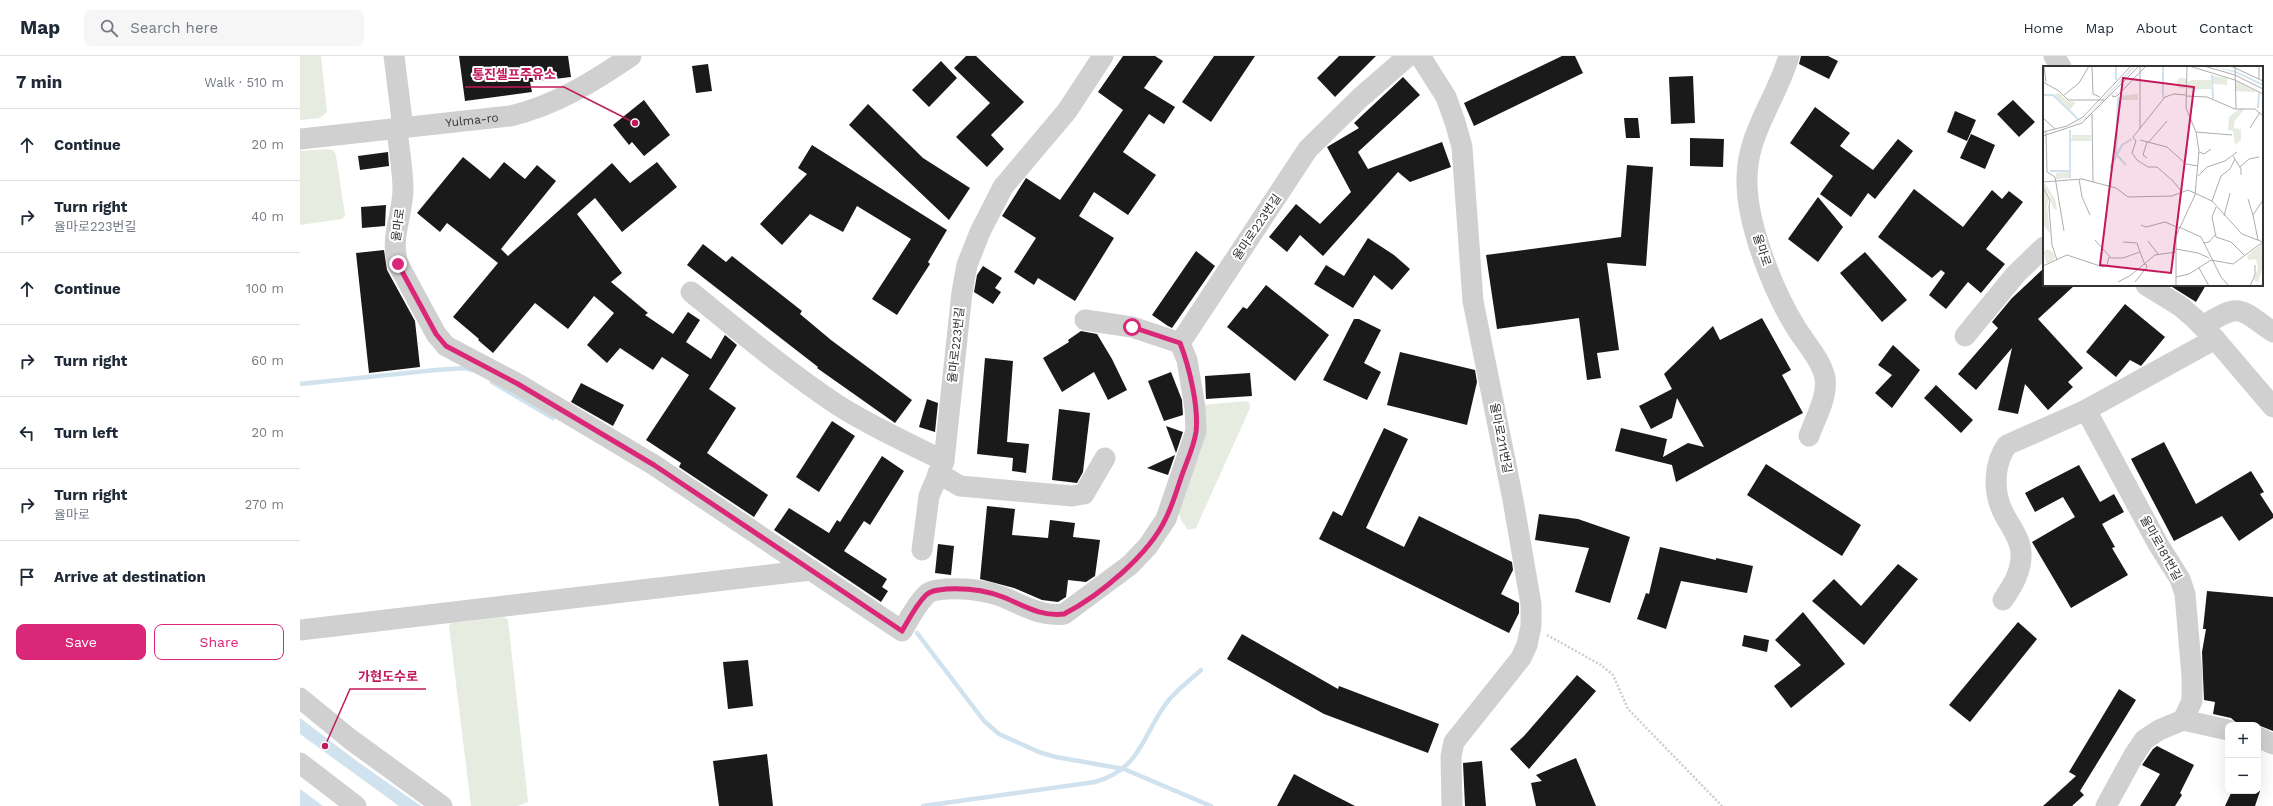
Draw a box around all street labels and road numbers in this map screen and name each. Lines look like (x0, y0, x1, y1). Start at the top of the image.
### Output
street label: Yulma-ro (445, 110, 499, 130)
street label: 율마로223번길 (1230, 191, 1284, 263)
street label: 율마로 (389, 208, 407, 242)
street label: 율마로 (1750, 232, 1774, 268)
street label: 율마로223번길 (945, 306, 967, 384)
street label: 율마로211번길 (1487, 402, 1515, 474)
street label: 율마로181번길 (2137, 513, 2185, 583)

